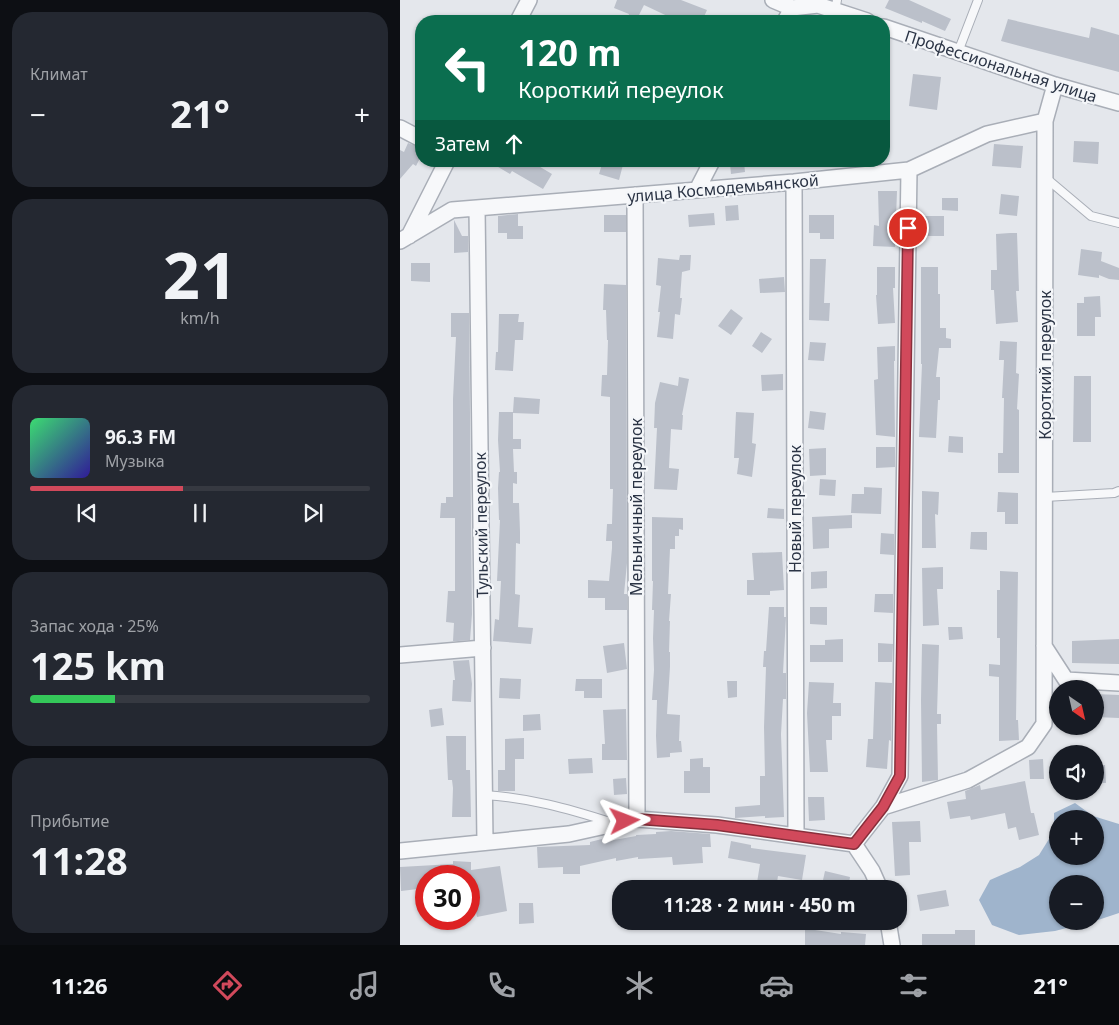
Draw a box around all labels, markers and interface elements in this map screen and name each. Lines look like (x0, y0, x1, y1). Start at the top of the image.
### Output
street label: Профессиональная улица (902, 24, 1100, 108)
text: 120 m (518, 29, 621, 76)
icon: left (435, 35, 500, 100)
text: Климат (30, 63, 88, 85)
text: Короткий переулок (518, 74, 724, 104)
text: 21° (170, 87, 230, 139)
text: − (30, 95, 46, 133)
text: + (354, 95, 370, 133)
icon: ahead (500, 130, 528, 158)
text: Затем (435, 131, 490, 157)
street label: улица Космодемьянской (626, 169, 820, 207)
pin (887, 207, 929, 249)
icon: arrive (894, 214, 922, 242)
text: 21 (163, 230, 237, 318)
street label: Короткий переулок (1034, 290, 1056, 440)
text: km/h (180, 307, 220, 329)
street label: Мельничный переулок (625, 418, 647, 596)
text: 96.3 FM (105, 424, 176, 450)
street label: Новый переулок (784, 445, 806, 573)
text: Музыка (105, 450, 165, 472)
street label: Тульский переулок (469, 451, 493, 598)
icon: previous (73, 499, 101, 527)
icon: pause (186, 499, 214, 527)
icon: next (299, 499, 327, 527)
text: Запас хода · 25% (30, 615, 159, 637)
text: 125 km (30, 639, 166, 691)
north arrow (1049, 680, 1104, 735)
map controls (1049, 680, 1104, 930)
button: sound (1049, 745, 1104, 800)
position arrow (598, 794, 650, 846)
text: Прибытие (30, 810, 109, 832)
button: + (1049, 810, 1104, 865)
text: 11:28 (30, 834, 128, 886)
speed limit sign: 30 (415, 865, 480, 930)
button: − (1049, 875, 1104, 930)
text: 11:28 · 2 мин · 450 m (663, 892, 856, 918)
icon: directions (210, 968, 245, 1003)
icon: music (347, 968, 382, 1003)
icon: phone (484, 968, 519, 1003)
icon: climate (622, 968, 657, 1003)
icon: car (759, 968, 794, 1003)
icon: filters (896, 968, 931, 1003)
text: 11:26 (51, 970, 108, 1000)
text: 21° (1033, 970, 1068, 1000)

